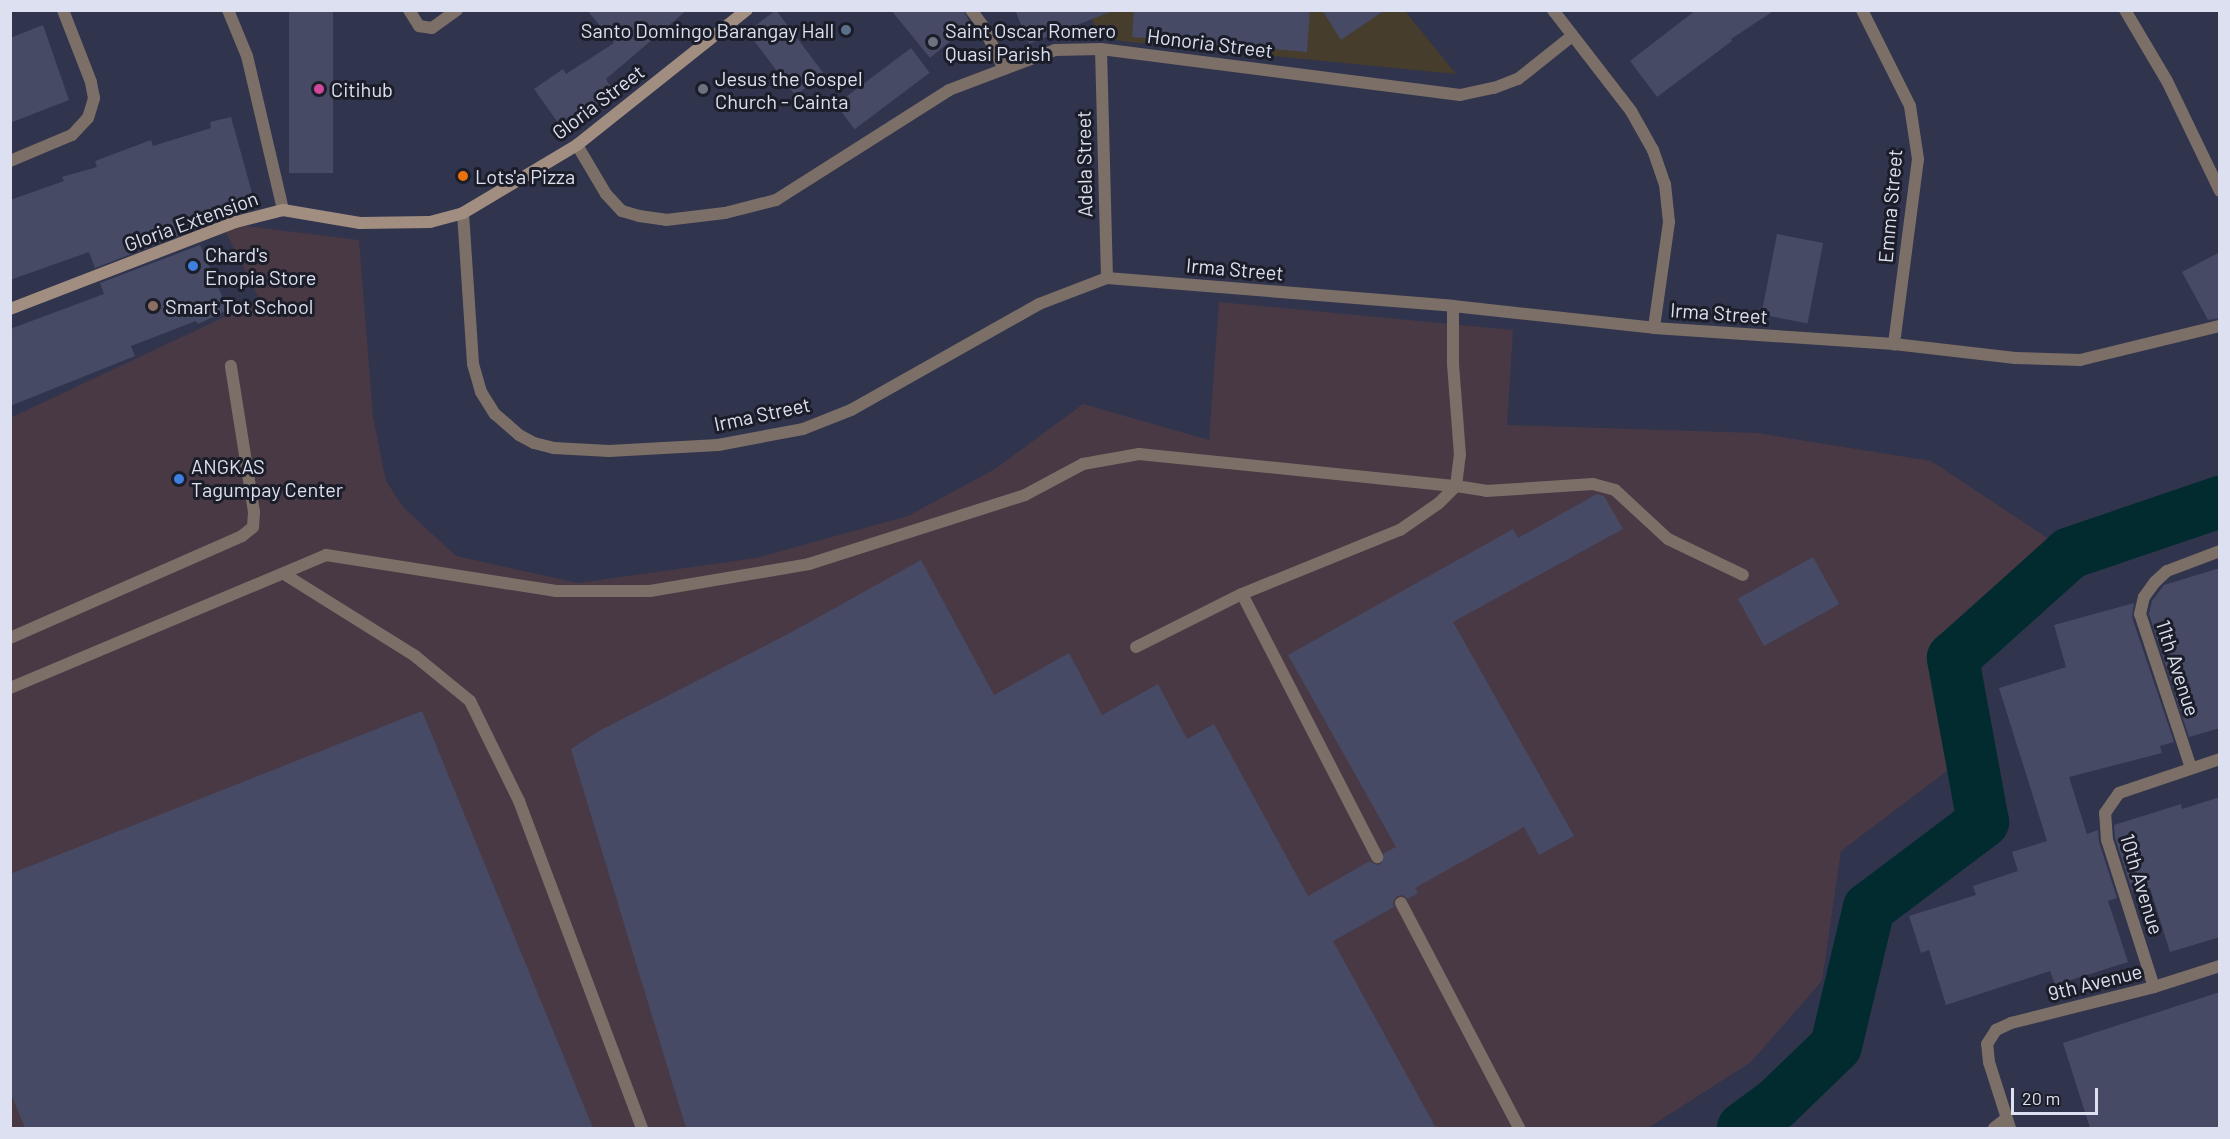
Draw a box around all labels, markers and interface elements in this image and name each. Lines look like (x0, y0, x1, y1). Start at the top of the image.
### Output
place label: Santo Domingo Barangay Hall (581, 18, 834, 42)
place label: Saint Oscar Romero Quasi Parish (945, 19, 1116, 66)
marker: Santo Domingo Barangay Hall (839, 23, 853, 37)
street label: Honoria Street (1146, 23, 1274, 63)
marker: Saint Oscar Romero Quasi Parish (926, 35, 940, 49)
street label: Gloria Street (547, 60, 649, 144)
place label: Jesus the Gospel Church - Cainta (715, 66, 862, 113)
place label: Citihub (331, 77, 393, 101)
marker: Citihub (312, 82, 326, 96)
marker: Jesus the Gospel Church - Cainta (696, 82, 710, 96)
street label: Adela Street (1071, 110, 1097, 218)
street label: Emma Street (1873, 148, 1907, 264)
place label: Lots'a Pizza (475, 164, 575, 188)
marker: Lots'a Pizza (456, 169, 470, 183)
street label: Gloria Extension (121, 186, 261, 256)
place label: Chard's Enopia Store (205, 243, 316, 290)
street label: Irma Street (1185, 253, 1285, 285)
marker: Chard's Enopia Store (186, 259, 200, 273)
place label: Smart Tot School (165, 294, 313, 318)
street label: Irma Street (1669, 298, 1769, 328)
marker: Smart Tot School (146, 299, 160, 313)
street label: Irma Street (712, 392, 812, 436)
place label: ANGKAS Tagumpay Center (191, 455, 343, 502)
marker: ANGKAS Tagumpay Center (172, 472, 186, 486)
street label: 11th Avenue (2151, 617, 2205, 719)
street label: 10th Avenue (2115, 831, 2169, 937)
street label: 9th Avenue (2046, 959, 2144, 1005)
scale bar (2014, 1076, 2101, 1114)
text: 20 m (2022, 1087, 2060, 1109)

